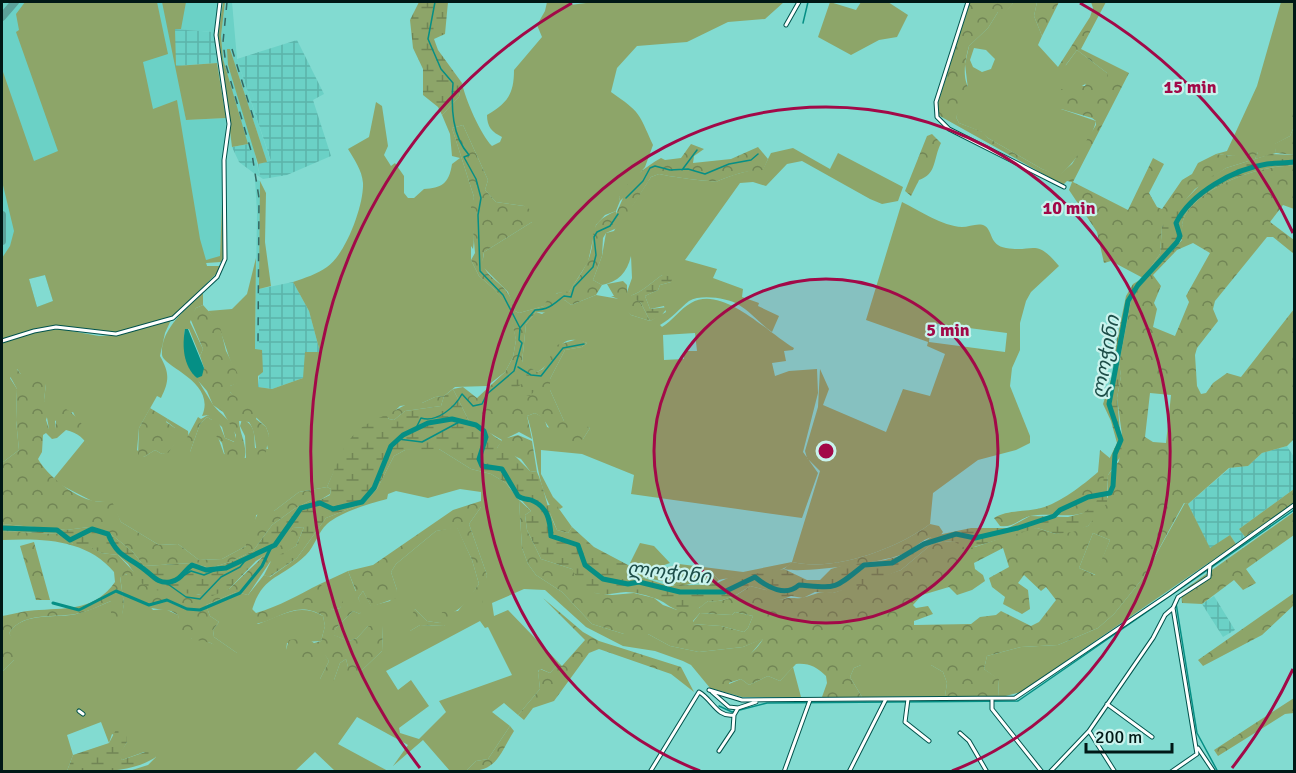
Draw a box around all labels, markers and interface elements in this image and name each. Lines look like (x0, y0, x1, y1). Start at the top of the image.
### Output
text: 15 min (1163, 76, 1217, 98)
text: 10 min (1042, 197, 1096, 219)
water label: ლოჭინი (1086, 312, 1125, 401)
text: 5 min (926, 319, 970, 341)
centre of rings (816, 441, 836, 461)
water label: ლოჭინი (626, 556, 714, 589)
scale bar (1086, 716, 1172, 754)
text: 200 m (1095, 726, 1142, 748)

